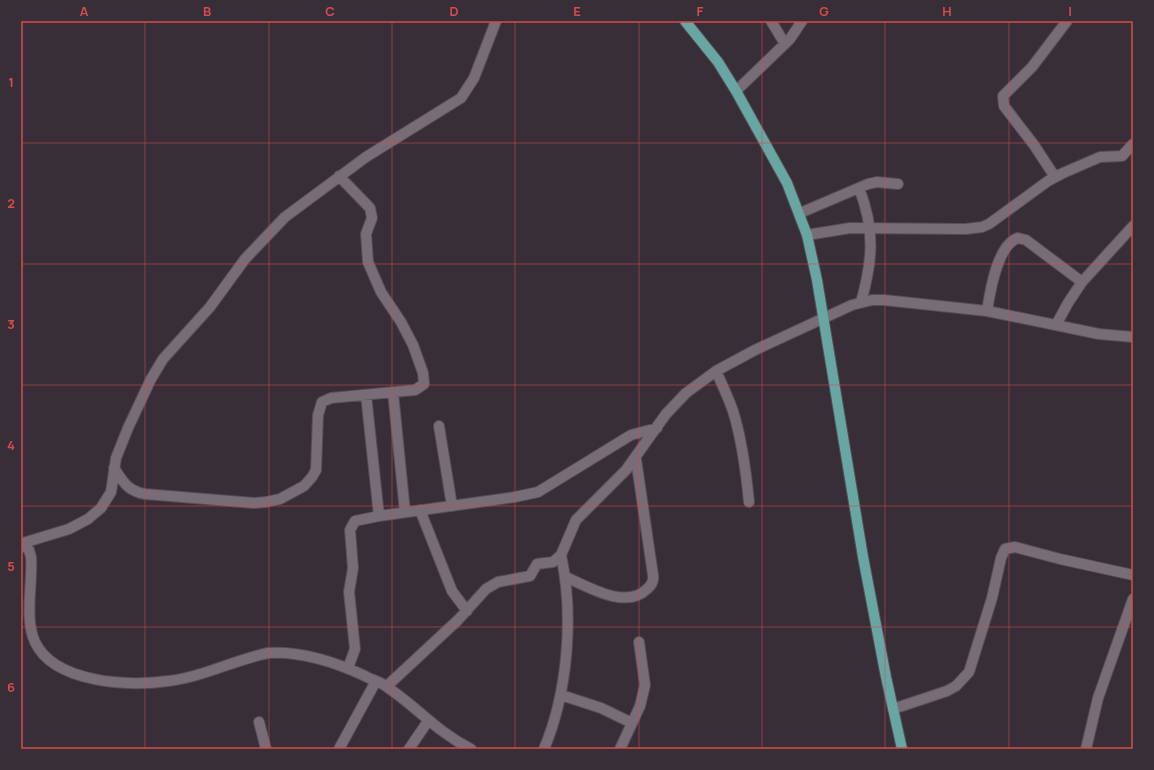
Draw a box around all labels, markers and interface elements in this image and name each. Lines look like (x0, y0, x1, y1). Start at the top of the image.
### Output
text: A (80, 2, 89, 20)
text: B (203, 2, 211, 20)
text: C (325, 2, 335, 20)
text: D (449, 2, 459, 20)
text: E (573, 2, 581, 20)
text: F (697, 2, 704, 20)
text: G (819, 2, 829, 20)
text: H (942, 2, 952, 20)
text: I (1068, 2, 1072, 20)
text: 1 (8, 73, 14, 91)
text: 2 (7, 194, 15, 212)
text: 3 (7, 315, 15, 333)
text: 4 (7, 436, 15, 454)
text: 5 (7, 557, 15, 575)
text: 6 (7, 678, 15, 696)

